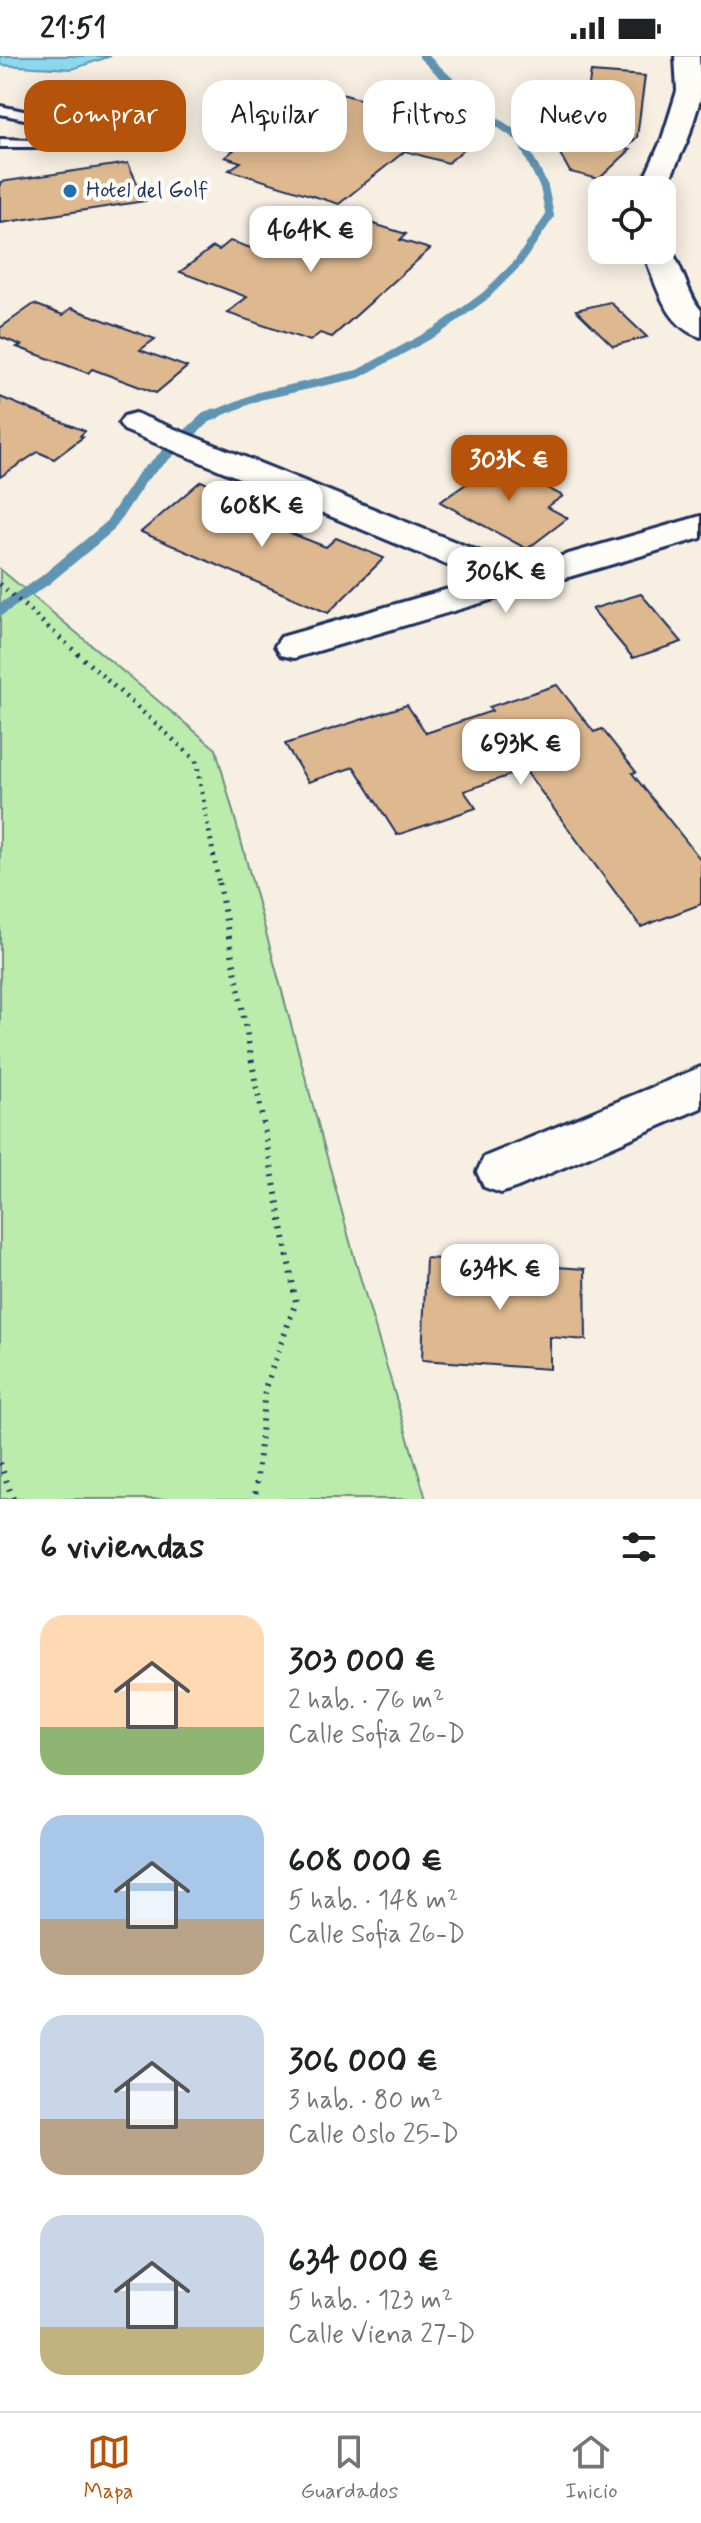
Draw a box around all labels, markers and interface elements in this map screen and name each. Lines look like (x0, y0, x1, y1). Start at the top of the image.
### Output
text: 21:51 (40, 9, 107, 48)
chip: Comprar (24, 80, 186, 152)
chip: Alquilar (202, 80, 347, 152)
chip: Filtros (363, 80, 495, 152)
chip: Nuevo (511, 80, 635, 152)
map controls (588, 176, 676, 264)
button: locate (588, 176, 676, 264)
place label: Hotel del Golf (86, 177, 208, 205)
marker: Hotel del Golf (61, 182, 79, 200)
pin: 464K € (246, 206, 376, 274)
text: 464K € (267, 215, 355, 249)
pin: 303K € (444, 435, 574, 503)
text: 303K € (469, 444, 549, 478)
pin: 608K € (197, 481, 327, 549)
text: 608K € (220, 490, 304, 524)
pin: 306K € (441, 547, 571, 615)
text: 306K € (465, 556, 547, 590)
pin: 693K € (456, 719, 586, 787)
text: 693K € (480, 728, 562, 762)
pin: 634K € (435, 1244, 565, 1312)
text: 634K € (459, 1253, 541, 1287)
text: 6 viviendas (40, 1525, 204, 1570)
icon: filters (617, 1525, 661, 1569)
text: 303 000 € (288, 1639, 436, 1684)
icon: home (104, 1647, 200, 1743)
text: 2 hab. · 76 m² (288, 1684, 444, 1718)
text: Calle Sofia 26-D (288, 1718, 465, 1752)
text: 608 000 € (288, 1839, 443, 1884)
icon: home (104, 1847, 200, 1943)
text: 5 hab. · 148 m² (288, 1884, 458, 1918)
text: Calle Sofia 26-D (288, 1918, 465, 1952)
text: 306 000 € (288, 2039, 438, 2084)
icon: home (104, 2047, 200, 2143)
text: 3 hab. · 80 m² (288, 2084, 443, 2118)
text: Calle Oslo 25-D (288, 2118, 459, 2152)
text: 634 000 € (288, 2239, 439, 2284)
icon: home (104, 2247, 200, 2343)
text: 5 hab. · 123 m² (288, 2284, 453, 2318)
text: Calle Viena 27-D (288, 2318, 476, 2352)
tab: Mapa (83, 2430, 134, 2506)
tab: Guardados (300, 2430, 398, 2506)
tab: Inicio (565, 2430, 618, 2506)

